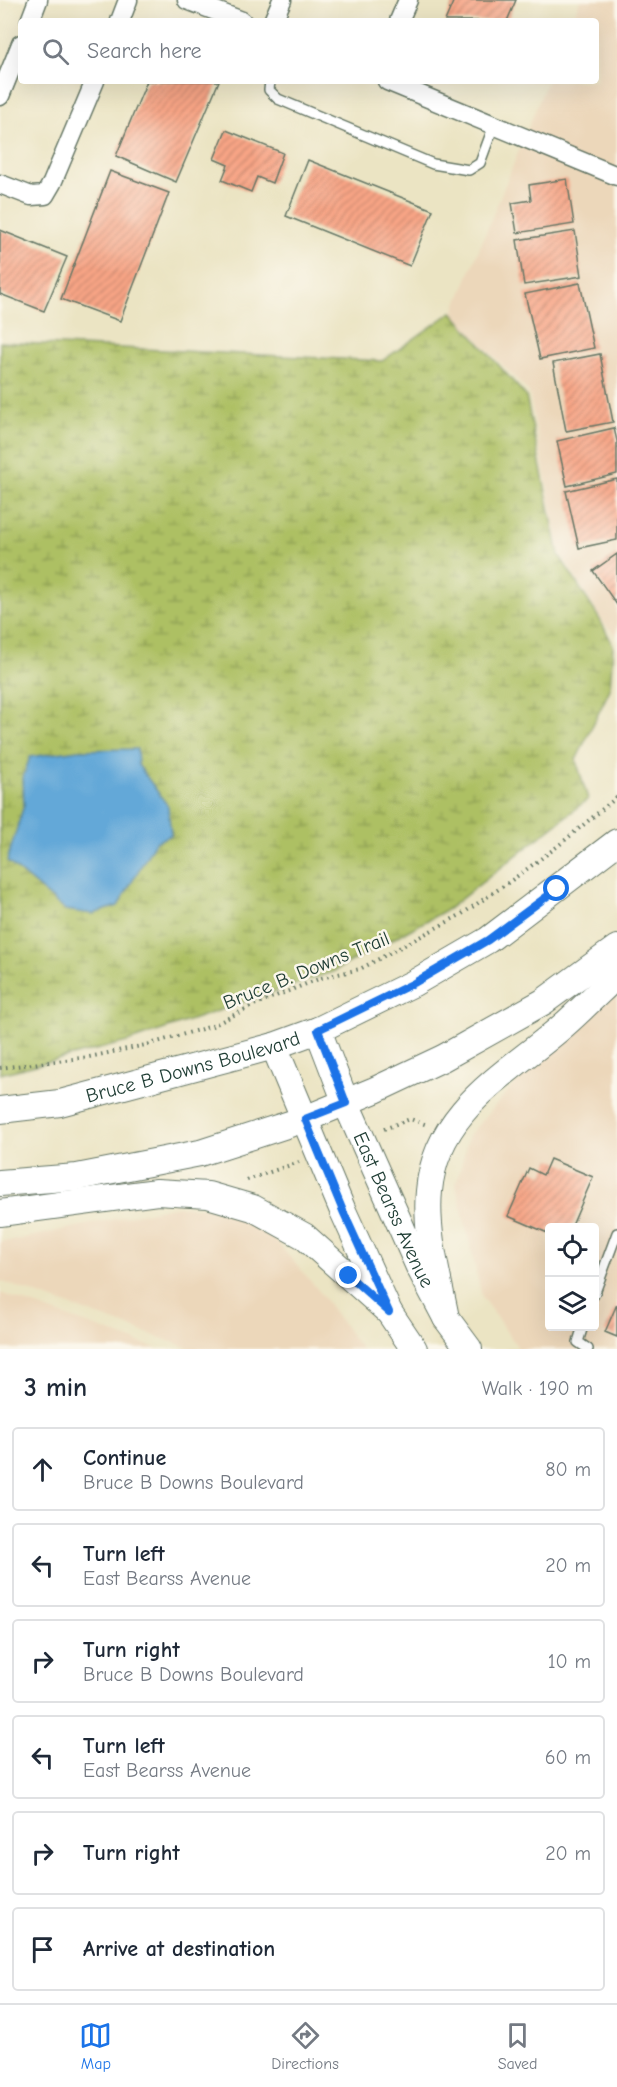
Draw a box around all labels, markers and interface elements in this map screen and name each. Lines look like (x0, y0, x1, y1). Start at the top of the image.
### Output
search box (18, 18, 599, 84)
icon: search (39, 35, 72, 68)
text: Search here (87, 38, 202, 64)
route start (543, 875, 569, 901)
street label: Bruce B. Downs Trail (220, 927, 393, 1014)
street label: Bruce B Downs Boulevard (83, 1027, 303, 1108)
street label: East Bearss Avenue (348, 1128, 439, 1292)
map controls (545, 1223, 599, 1331)
button: locate (545, 1223, 599, 1277)
route end (335, 1262, 361, 1288)
button: layers (545, 1277, 599, 1331)
text: 3 min (24, 1373, 87, 1403)
text: Walk · 190 m (482, 1377, 593, 1400)
text: Continue (83, 1445, 166, 1471)
icon: ahead (26, 1453, 59, 1486)
text: 80 m (545, 1458, 591, 1481)
text: Bruce B Downs Boulevard (83, 1471, 304, 1494)
text: Turn left (83, 1541, 165, 1567)
icon: left (26, 1549, 59, 1582)
text: 20 m (545, 1554, 591, 1577)
text: East Bearss Avenue (83, 1567, 251, 1590)
text: Turn right (83, 1637, 180, 1663)
icon: right (26, 1645, 59, 1678)
text: 10 m (548, 1650, 591, 1673)
text: Bruce B Downs Boulevard (83, 1663, 304, 1686)
text: Turn left (83, 1733, 165, 1759)
icon: left (26, 1741, 59, 1774)
text: 60 m (545, 1746, 591, 1769)
text: East Bearss Avenue (83, 1759, 251, 1782)
icon: right (26, 1837, 59, 1870)
text: Turn right (83, 1840, 180, 1866)
text: 20 m (545, 1842, 591, 1865)
icon: arrive (26, 1933, 59, 1966)
text: Arrive at destination (83, 1936, 275, 1962)
tab: Map (79, 2019, 112, 2073)
tab: Directions (271, 2019, 339, 2073)
tab: Saved (498, 2019, 538, 2073)

